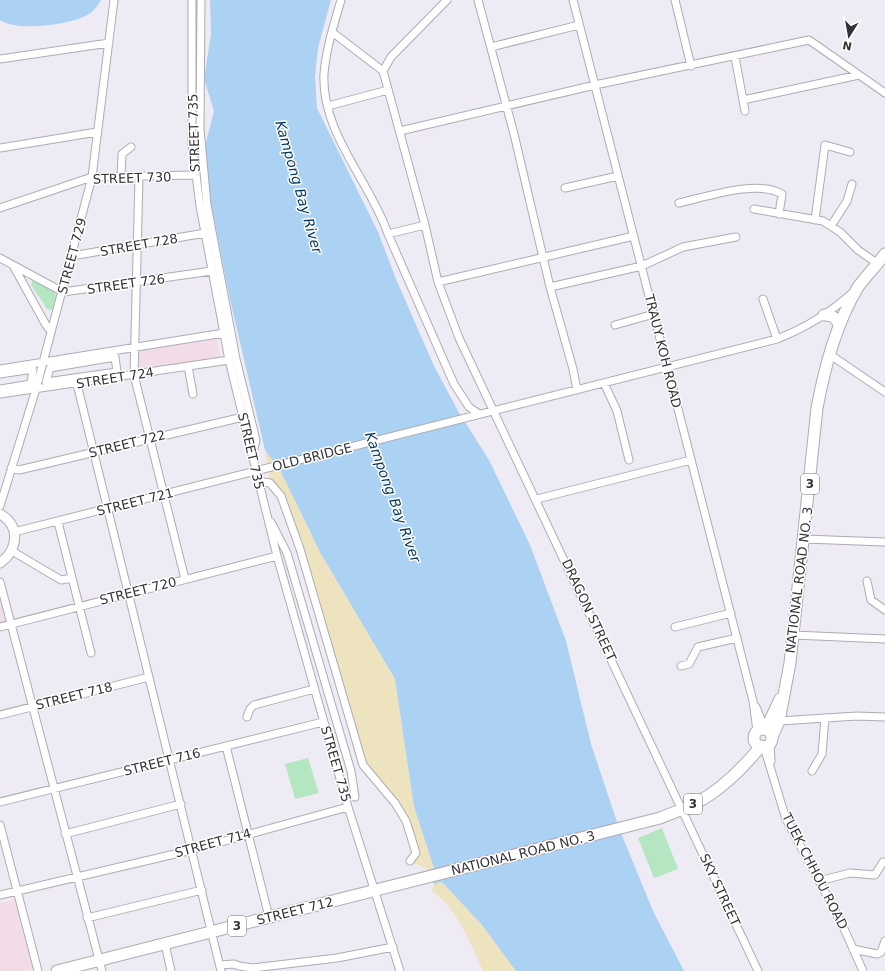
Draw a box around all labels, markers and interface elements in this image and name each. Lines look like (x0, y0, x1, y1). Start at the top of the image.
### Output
north arrow (829, 16, 869, 56)
text: N (841, 38, 853, 53)
street label: STREET 735 (185, 93, 203, 173)
water label: Kampong Bay River (272, 119, 326, 257)
street label: STREET 730 (92, 169, 172, 187)
street label: STREET 729 (55, 216, 89, 296)
street label: STREET 728 (99, 231, 179, 259)
street label: STREET 726 (86, 271, 166, 297)
street label: TRAUY KOH ROAD (641, 292, 684, 409)
street label: STREET 724 (75, 364, 155, 392)
street label: STREET 735 (235, 411, 267, 491)
street label: STREET 722 (87, 427, 167, 461)
water label: Kampong Bay River (362, 430, 424, 566)
street label: OLD BRIDGE (271, 440, 353, 474)
road number: 3 (801, 474, 819, 494)
street label: STREET 721 (95, 485, 175, 519)
street label: NATIONAL ROAD NO. 3 (783, 506, 815, 654)
street label: DRAGON STREET (559, 557, 619, 663)
street label: STREET 720 (98, 574, 178, 608)
street label: STREET 718 (34, 679, 114, 713)
street label: STREET 735 (318, 724, 354, 804)
street label: STREET 716 (122, 745, 202, 779)
road number: 3 (684, 794, 702, 814)
street label: TUEK CHHOU ROAD (779, 809, 851, 932)
street label: STREET 714 (173, 826, 253, 860)
street label: NATIONAL ROAD NO. 3 (450, 828, 596, 878)
street label: SKY STREET (697, 851, 743, 929)
street label: STREET 712 (255, 894, 335, 928)
road number: 3 (228, 916, 246, 936)

